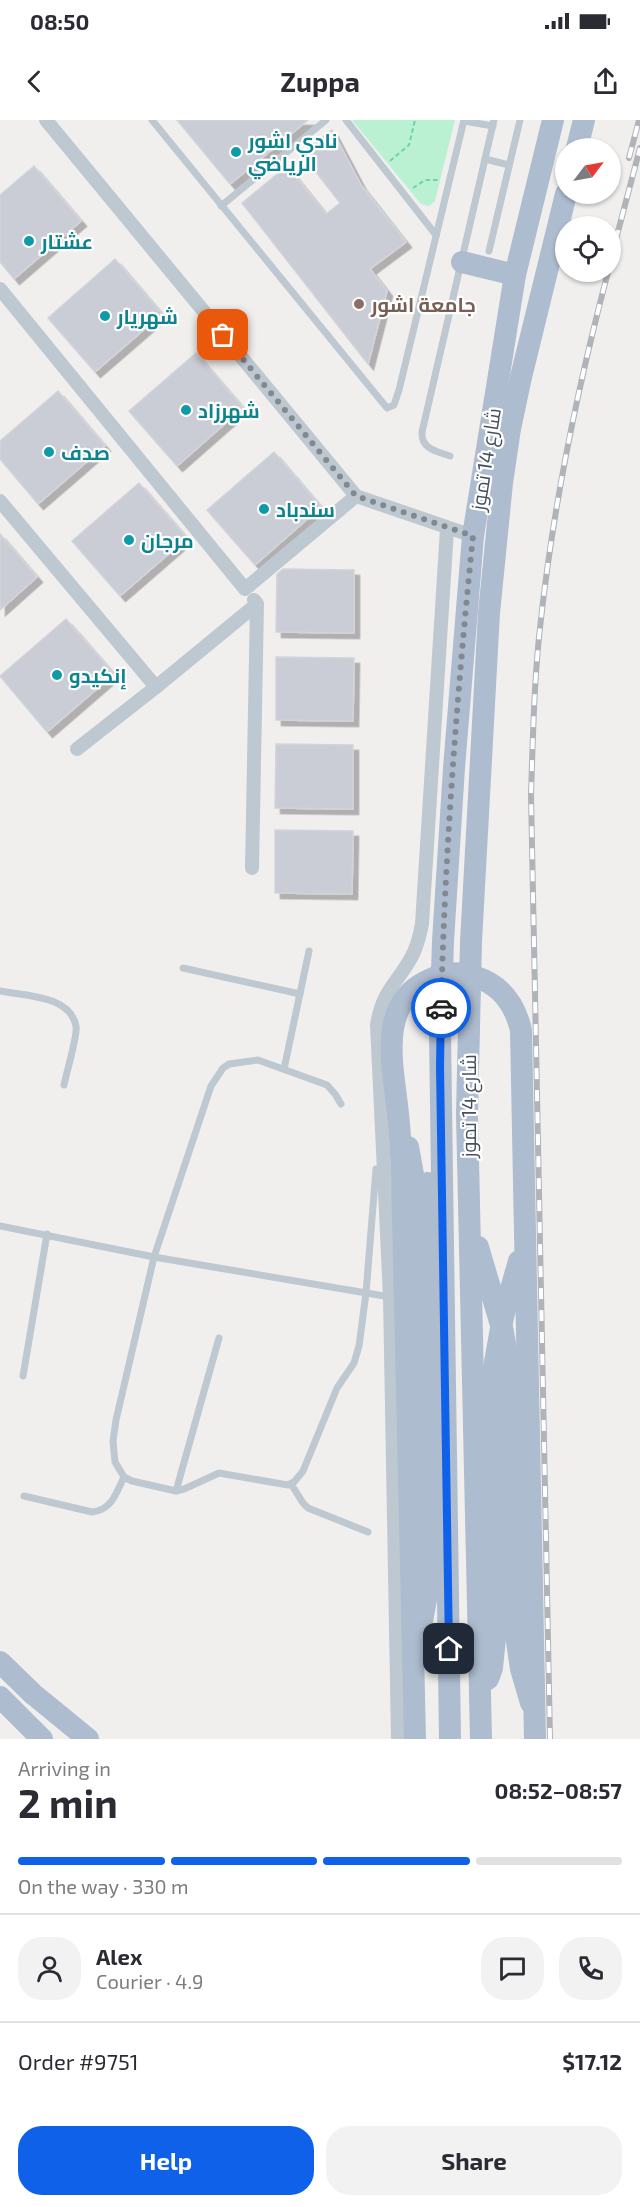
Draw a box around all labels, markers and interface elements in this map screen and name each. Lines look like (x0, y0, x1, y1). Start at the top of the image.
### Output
text: 08:50 (30, 8, 89, 34)
icon: back (18, 65, 51, 98)
text: Zuppa (280, 65, 360, 97)
icon: share (589, 65, 622, 98)
place label: نادي اشور الرياضي (247, 128, 338, 180)
north arrow (555, 138, 621, 204)
map controls (555, 138, 621, 282)
marker: نادي اشور الرياضي (229, 145, 243, 159)
button: locate (555, 216, 621, 282)
place label: عشتار (40, 229, 93, 254)
marker: عشتار (22, 234, 36, 248)
place label: جامعة اشور (370, 292, 476, 317)
marker: جامعة اشور (352, 297, 366, 311)
place label: شهريار (116, 304, 178, 330)
marker: شهريار (98, 309, 112, 323)
pin (197, 309, 248, 360)
icon: bag (206, 318, 239, 351)
place label: شهرزاد (198, 398, 260, 424)
marker: شهرزاد (179, 403, 193, 417)
street label: شارع 14 تموز (465, 406, 508, 513)
place label: صدف (61, 440, 110, 464)
marker: صدف (42, 445, 56, 459)
place label: سندباد (276, 497, 335, 522)
marker: سندباد (257, 502, 271, 516)
place label: مرجان (141, 528, 194, 553)
marker: مرجان (122, 533, 136, 547)
place label: إنكيدو (69, 663, 126, 690)
marker: إنكيدو (50, 668, 64, 682)
courier (411, 978, 471, 1038)
icon: car (425, 992, 458, 1025)
street label: شارع 14 تموز (456, 1054, 483, 1159)
pin (423, 1623, 474, 1674)
icon: home (432, 1632, 465, 1665)
text: Arriving in (18, 1756, 111, 1780)
text: 08:52–08:57 (495, 1777, 622, 1803)
text: 2 min (18, 1779, 118, 1826)
text: On the way · 330 m (18, 1874, 189, 1898)
button: person (18, 1937, 81, 2000)
button: chat (481, 1937, 544, 2000)
button: phone (559, 1937, 622, 2000)
text: Alex (96, 1943, 142, 1969)
text: Courier · 4.9 (96, 1969, 203, 1993)
text: Order #9751 (18, 2048, 138, 2074)
text: $17.12 (562, 2048, 622, 2074)
button: Help (18, 2126, 314, 2195)
button: Share (326, 2126, 622, 2195)

